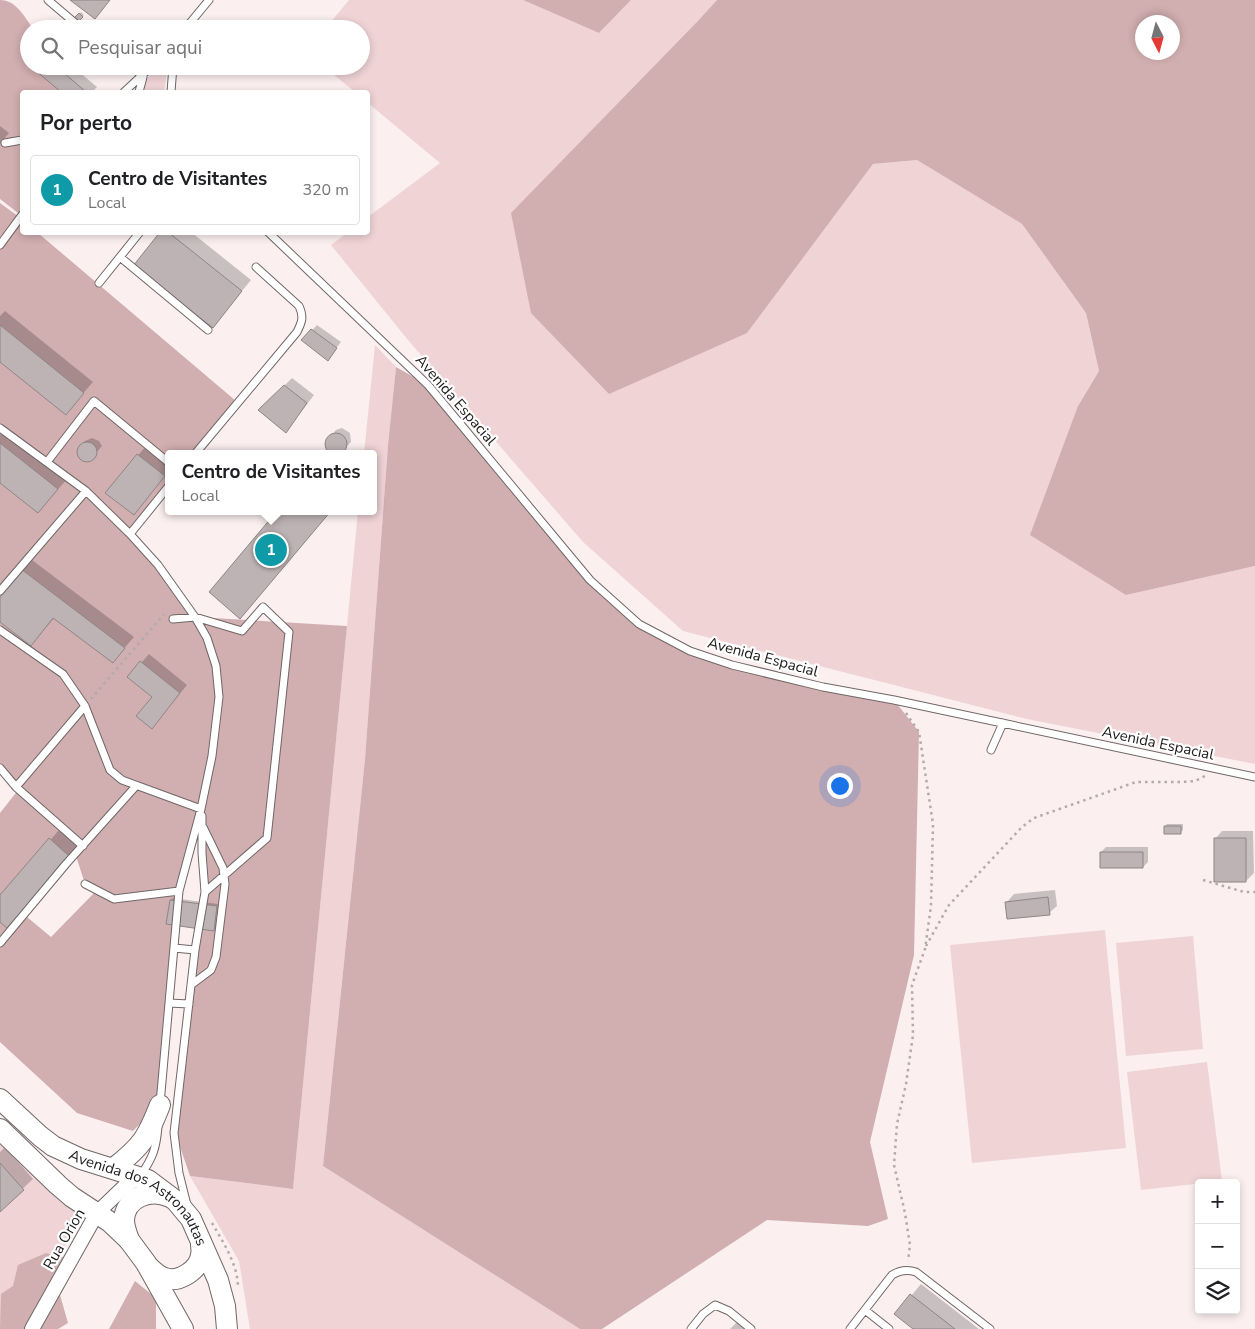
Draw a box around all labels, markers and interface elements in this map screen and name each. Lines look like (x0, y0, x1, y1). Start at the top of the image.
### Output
north arrow (1135, 15, 1180, 60)
search box (20, 20, 370, 75)
icon: search (38, 34, 66, 62)
text: Pesquisar aqui (78, 35, 202, 61)
text: Por perto (40, 109, 132, 137)
text: Centro de Visitantes (88, 166, 267, 192)
text: 1 (52, 179, 62, 201)
text: 320 m (302, 179, 349, 201)
text: Local (88, 192, 126, 214)
street label: Avenida Espacial (411, 350, 501, 450)
popup (165, 450, 377, 515)
text: Centro de Visitantes (181, 459, 361, 485)
text: Local (181, 485, 219, 507)
pin: 1 (255, 531, 287, 569)
street label: Avenida Espacial (705, 633, 821, 682)
street label: Avenida Espacial (1100, 721, 1216, 765)
your location (827, 773, 853, 799)
street label: Avenida dos Astronautas (66, 1145, 212, 1249)
map controls (1195, 1179, 1240, 1314)
button: + (1195, 1179, 1240, 1224)
street label: Rua Orion (38, 1205, 90, 1273)
button: − (1195, 1224, 1240, 1269)
button: layers (1195, 1269, 1240, 1314)

